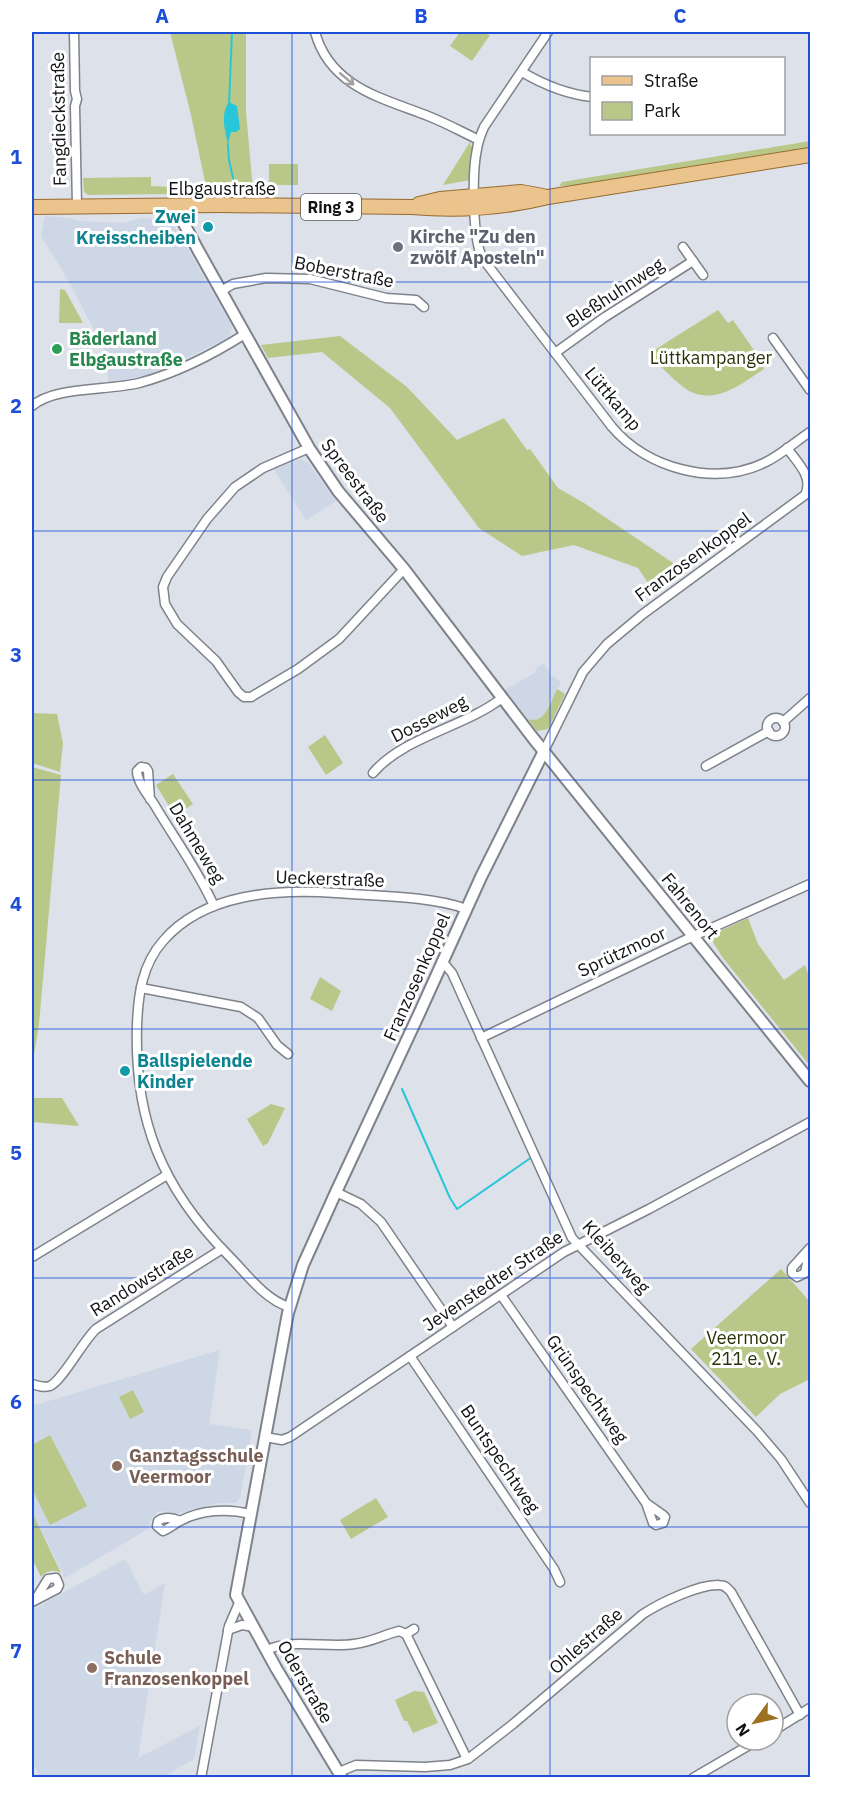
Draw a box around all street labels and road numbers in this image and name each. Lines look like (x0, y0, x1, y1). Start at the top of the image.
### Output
street label: Fangdieckstraße (46, 52, 71, 186)
street label: Elbgaustraße (168, 177, 276, 200)
road number: Ring 3 (301, 194, 361, 220)
street label: Boberstraße (292, 251, 396, 292)
street label: Bleßhuhnweg (562, 252, 668, 333)
street label: Lüttkamp (580, 362, 647, 435)
street label: Spreestraße (316, 434, 395, 528)
street label: Franzosenkoppel (630, 507, 755, 606)
street label: Dosseweg (387, 689, 471, 748)
street label: Dahmeweg (164, 798, 231, 888)
street label: Ueckerstraße (275, 865, 385, 892)
street label: Fahrenort (657, 868, 724, 944)
street label: Franzosenkoppel (378, 909, 455, 1045)
street label: Sprützmoor (574, 921, 670, 982)
street label: Kleiberweg (577, 1215, 656, 1298)
street label: Jevenstedter Straße (418, 1225, 567, 1336)
street label: Randowstraße (86, 1240, 198, 1322)
street label: Grünspechtweg (541, 1330, 634, 1448)
street label: Buntspechtweg (456, 1400, 546, 1518)
street label: Ohlestraße (544, 1602, 627, 1679)
street label: Oderstraße (272, 1636, 338, 1728)

